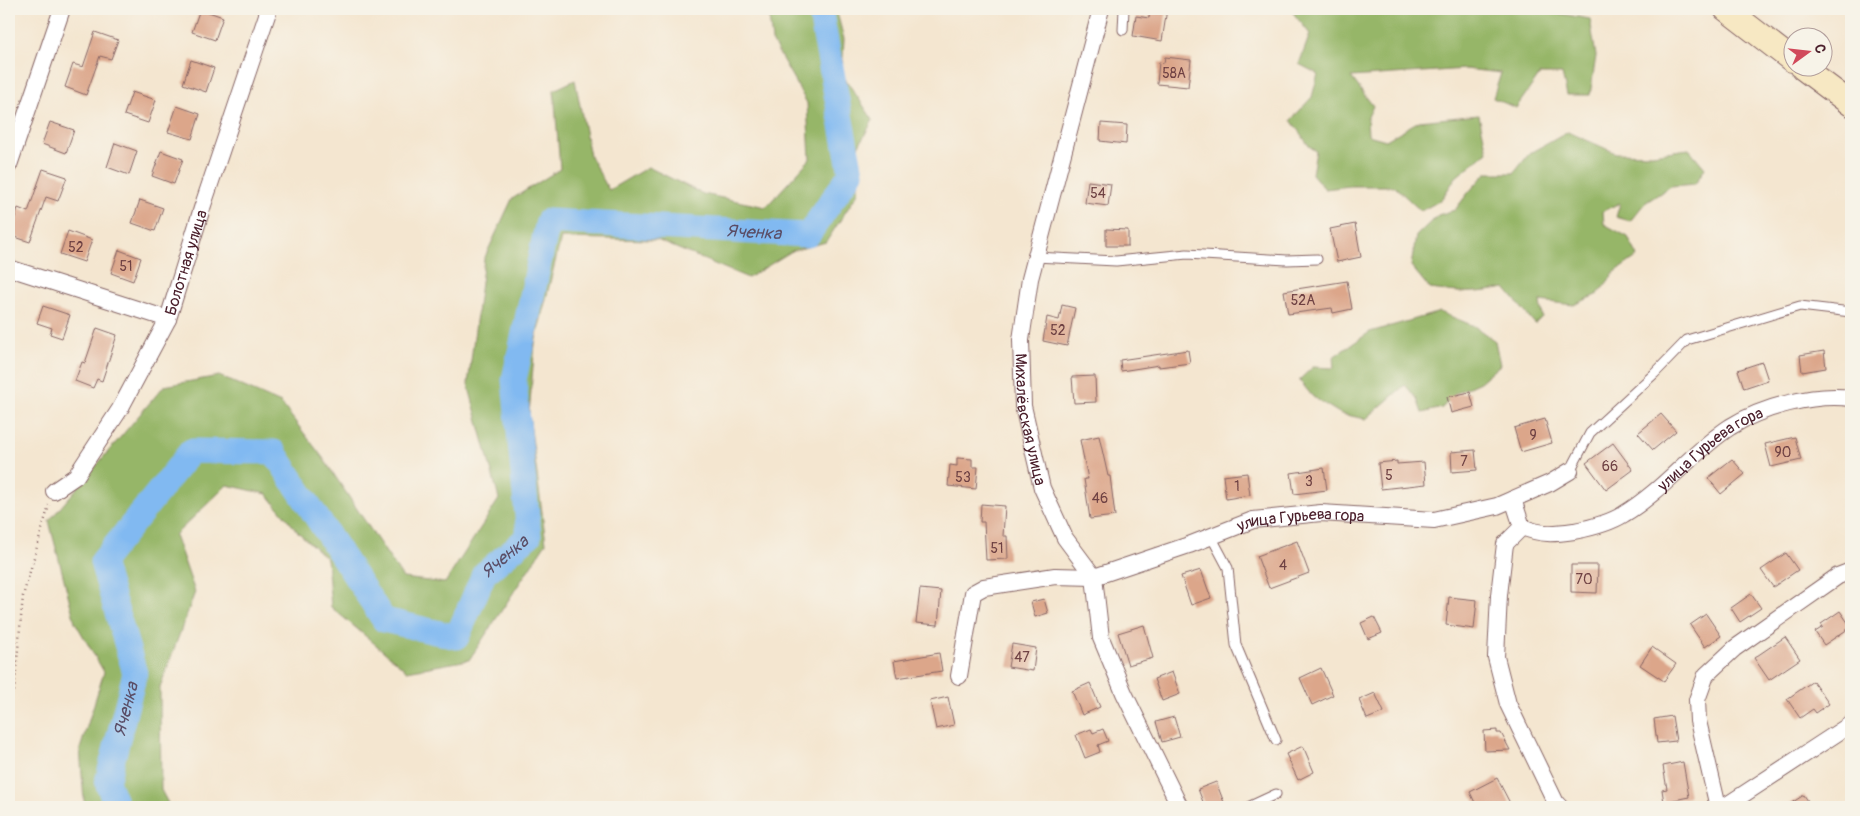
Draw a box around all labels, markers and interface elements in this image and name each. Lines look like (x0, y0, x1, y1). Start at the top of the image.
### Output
north arrow (1782, 28, 1832, 78)
text: С (1811, 42, 1829, 55)
house number: 58А (1162, 65, 1186, 82)
house number: 54 (1090, 185, 1106, 202)
street label: Болотная улица (161, 207, 212, 318)
water label: Яченка (726, 220, 783, 246)
house number: 52 (68, 239, 84, 256)
house number: 51 (119, 258, 133, 275)
house number: 52А (1291, 292, 1315, 309)
house number: 52 (1050, 322, 1066, 339)
street label: Михалёвская улица (1010, 353, 1050, 487)
street label: улица Гурьева гора (1653, 403, 1766, 496)
house number: 9 (1529, 427, 1537, 444)
house number: 90 (1775, 444, 1791, 461)
house number: 7 (1460, 453, 1468, 470)
house number: 66 (1602, 458, 1618, 475)
house number: 5 (1385, 467, 1393, 484)
house number: 53 (955, 469, 971, 486)
house number: 3 (1305, 473, 1313, 490)
house number: 1 (1234, 478, 1240, 495)
house number: 46 (1092, 490, 1108, 507)
street label: улица Гурьева гора (1233, 504, 1365, 537)
water label: Яченка (477, 529, 535, 583)
house number: 51 (990, 540, 1004, 557)
house number: 4 (1279, 557, 1287, 574)
house number: 70 (1576, 571, 1592, 588)
house number: 47 (1014, 649, 1030, 666)
water label: Яченка (108, 678, 145, 739)

